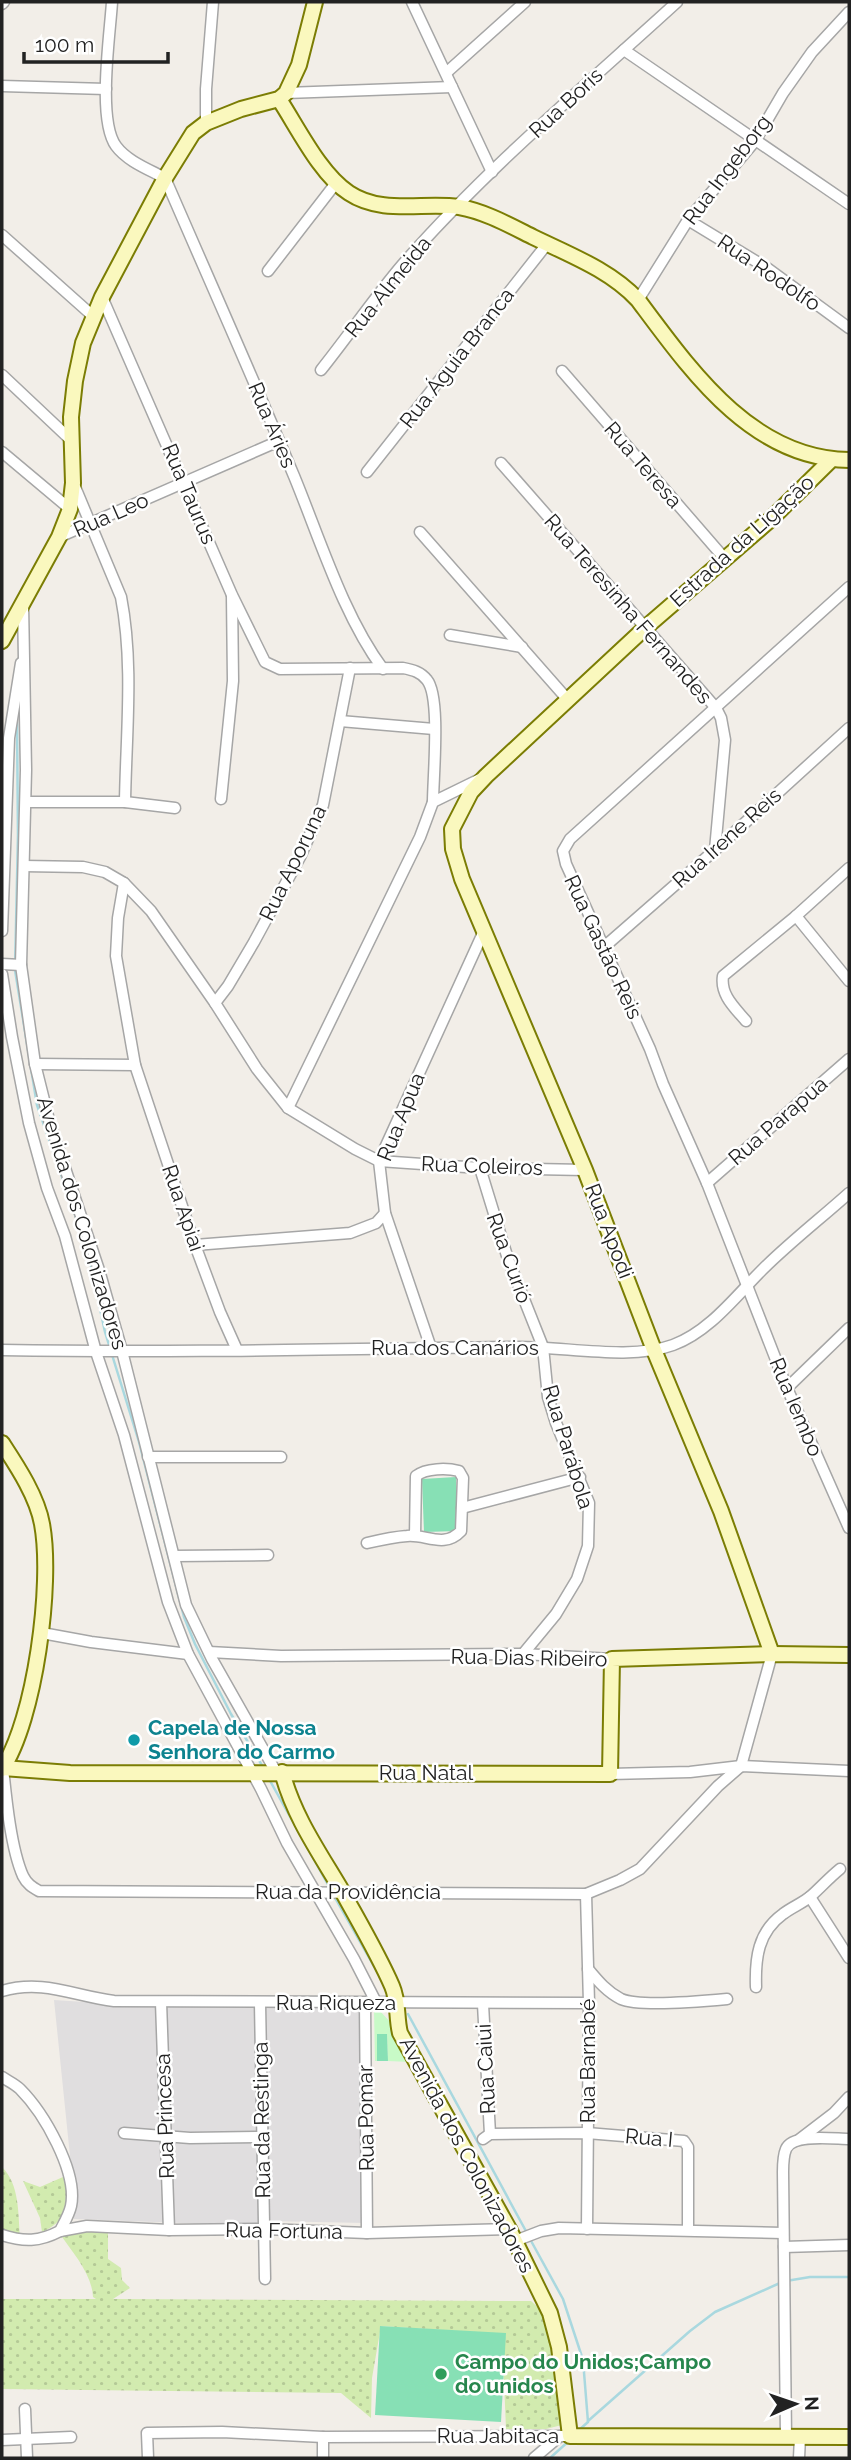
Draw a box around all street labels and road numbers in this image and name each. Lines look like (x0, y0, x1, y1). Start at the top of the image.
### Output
street label: Rua Boris (524, 62, 608, 143)
street label: Rua Ingeborg (677, 110, 776, 230)
street label: Rua Rodolfo (713, 229, 826, 316)
street label: Rua Almeida (339, 231, 436, 342)
street label: Rua Águia Branca (394, 283, 519, 433)
street label: Rua Áries (243, 378, 302, 471)
street label: Rua Teresa (599, 416, 688, 513)
street label: Rua Taurus (157, 440, 222, 548)
street label: Estrada da Ligação (665, 469, 819, 612)
street label: Rua Leo (69, 487, 152, 542)
street label: Rua Teresinha Fernandes (539, 509, 718, 709)
street label: Rua Irene Reis (667, 782, 786, 893)
street label: Rua Aporuna (254, 801, 331, 925)
street label: Rua Gastão Reis (559, 871, 648, 1023)
street label: Rua Apua (371, 1069, 430, 1165)
street label: Rua Parapua (723, 1071, 832, 1170)
street label: Avenida dos Colonizadores (32, 1093, 133, 1352)
street label: Rua Coleiros (421, 1151, 543, 1180)
street label: Rua Apiai (157, 1161, 210, 1254)
street label: Rua Apodi (580, 1180, 639, 1282)
street label: Rua Curió (482, 1209, 537, 1306)
street label: Rua dos Canários (371, 1335, 539, 1360)
street label: Rua Iembo (764, 1354, 828, 1460)
street label: Rua Parábola (538, 1382, 599, 1512)
street label: Rua Dias Ribeiro (450, 1644, 608, 1671)
street label: Rua Natal (379, 1760, 474, 1785)
street label: Rua da Providência (255, 1879, 441, 1904)
street label: Rua Riqueza (276, 1990, 396, 2015)
street label: Rua Barnabé (575, 1999, 600, 2123)
street label: Rua Caiui (471, 2023, 500, 2115)
street label: Avenida dos Colonizadores (395, 2033, 540, 2277)
street label: Rua da Restinga (248, 2041, 275, 2199)
street label: Rua Princesa (150, 2053, 179, 2179)
street label: Rua Pomar (352, 2064, 379, 2171)
street label: Rua I (624, 2123, 674, 2152)
street label: Rua Fortuna (225, 2217, 343, 2244)
street label: Rua Jabitaca (437, 2423, 559, 2448)

